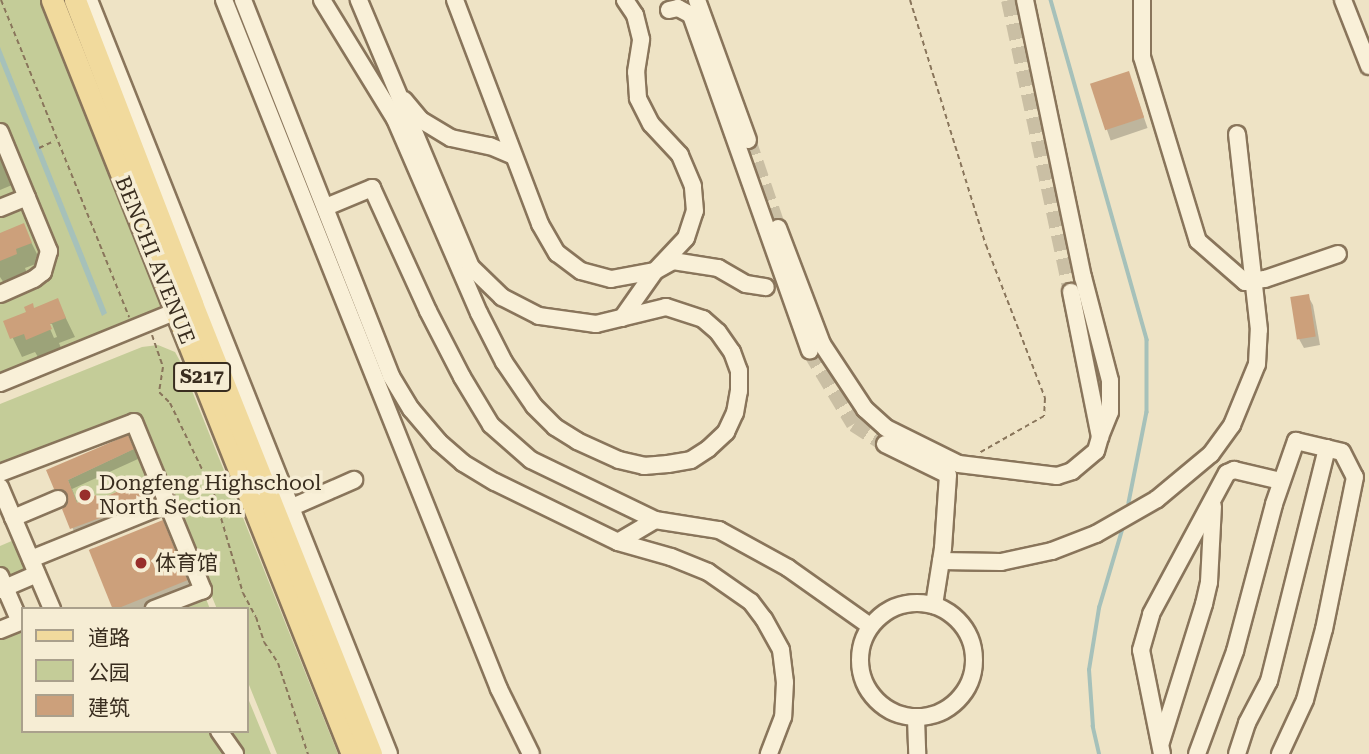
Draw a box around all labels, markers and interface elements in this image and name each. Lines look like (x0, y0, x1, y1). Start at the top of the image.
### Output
street label: BENCHI AVENUE (110, 172, 200, 348)
road number: S217 (172, 362, 232, 392)
place label: Dongfeng Highschool North Section (99, 470, 321, 520)
marker: Dongfeng Highschool North Section (77, 487, 93, 503)
place label: 体育馆 (155, 550, 218, 576)
marker: 体育馆 (133, 555, 149, 571)
legend (21, 607, 248, 733)
text: 道路 (88, 626, 130, 650)
text: 公园 (88, 661, 130, 685)
text: 建筑 (88, 696, 130, 720)

